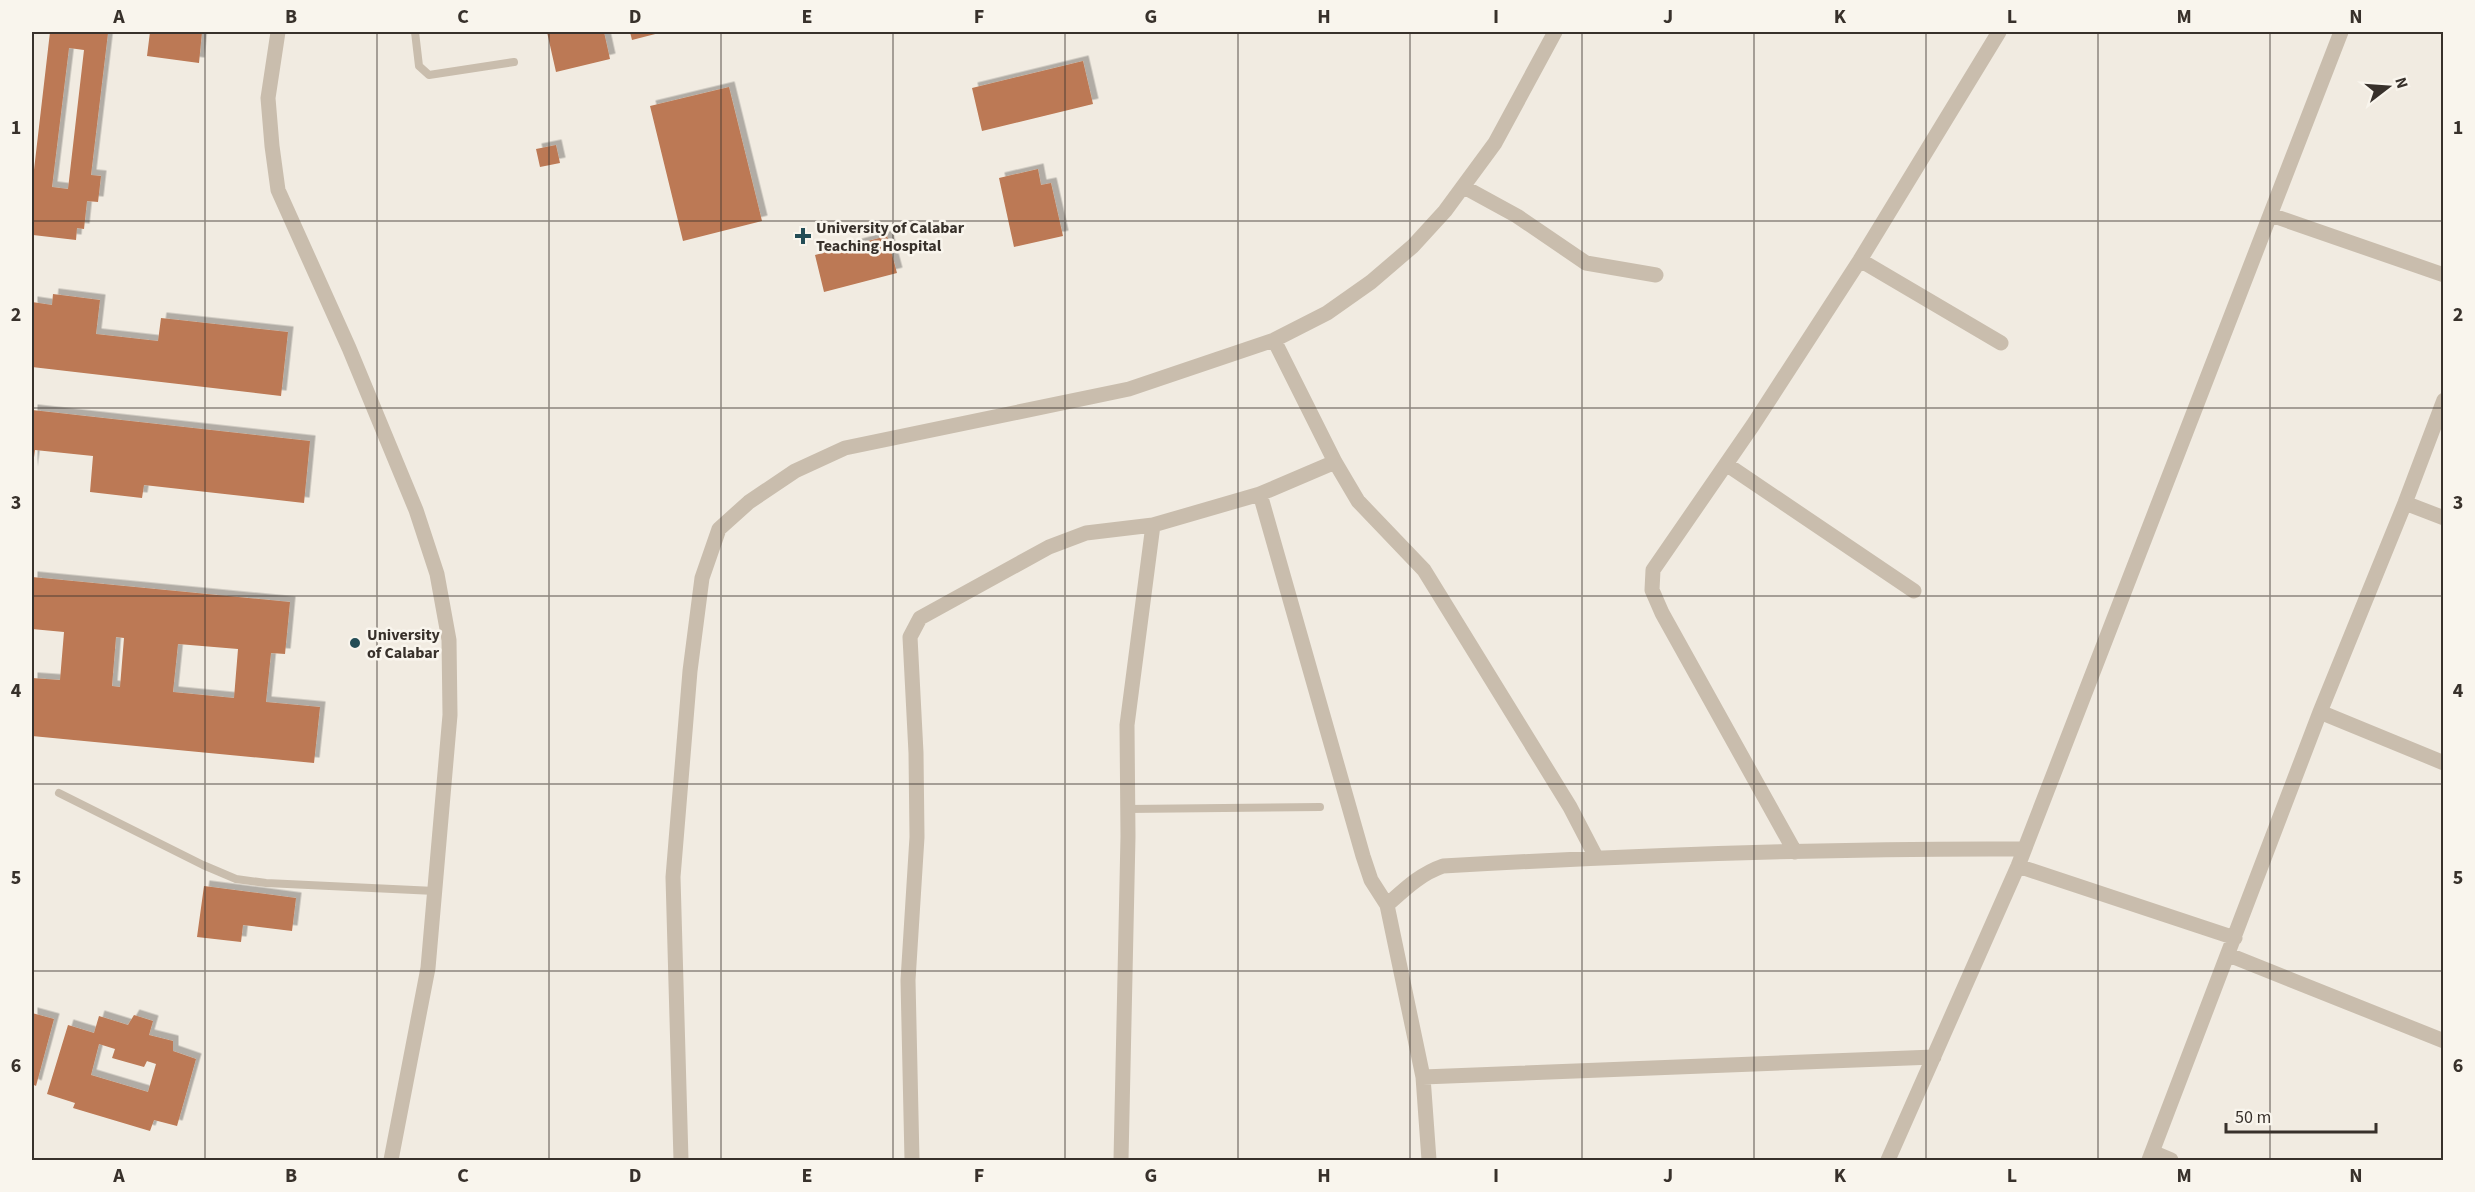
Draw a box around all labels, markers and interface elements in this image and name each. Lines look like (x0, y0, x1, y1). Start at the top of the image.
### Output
text: A (112, 3, 125, 31)
text: B (285, 3, 297, 31)
text: C (457, 3, 469, 31)
text: D (629, 3, 641, 31)
text: E (802, 3, 812, 31)
text: F (974, 3, 984, 31)
text: G (1145, 3, 1157, 31)
text: H (1317, 3, 1331, 31)
text: I (1493, 3, 1499, 31)
text: J (1663, 3, 1673, 31)
text: K (1834, 3, 1847, 31)
text: L (2007, 3, 2017, 31)
text: M (2176, 3, 2192, 31)
text: N (2349, 3, 2363, 31)
north arrow (2358, 57, 2418, 117)
text: N (2389, 75, 2413, 91)
text: 1 (11, 114, 21, 142)
text: 1 (2453, 114, 2463, 142)
place label: University of Calabar Teaching Hospital (816, 217, 965, 257)
marker: University of Calabar Teaching Hospital (794, 227, 812, 245)
text: 2 (11, 301, 21, 329)
text: 2 (2453, 301, 2463, 329)
text: 3 (11, 489, 21, 517)
text: 3 (2453, 489, 2463, 517)
place label: University of Calabar (367, 624, 441, 664)
marker: University of Calabar (348, 636, 362, 650)
text: 4 (11, 677, 22, 705)
text: 4 (2453, 677, 2464, 705)
text: 5 (11, 864, 21, 892)
text: 5 (2453, 864, 2463, 892)
text: 6 (11, 1052, 21, 1080)
text: 6 (2453, 1052, 2463, 1080)
scale bar (2226, 1096, 2376, 1134)
text: 50 m (2235, 1105, 2271, 1130)
text: A (112, 1162, 125, 1190)
text: B (285, 1162, 297, 1190)
text: C (457, 1162, 469, 1190)
text: D (629, 1162, 641, 1190)
text: E (802, 1162, 812, 1190)
text: F (974, 1162, 984, 1190)
text: G (1145, 1162, 1157, 1190)
text: H (1317, 1162, 1331, 1190)
text: I (1493, 1162, 1499, 1190)
text: J (1663, 1162, 1673, 1190)
text: K (1834, 1162, 1847, 1190)
text: L (2007, 1162, 2017, 1190)
text: M (2176, 1162, 2192, 1190)
text: N (2349, 1162, 2363, 1190)

